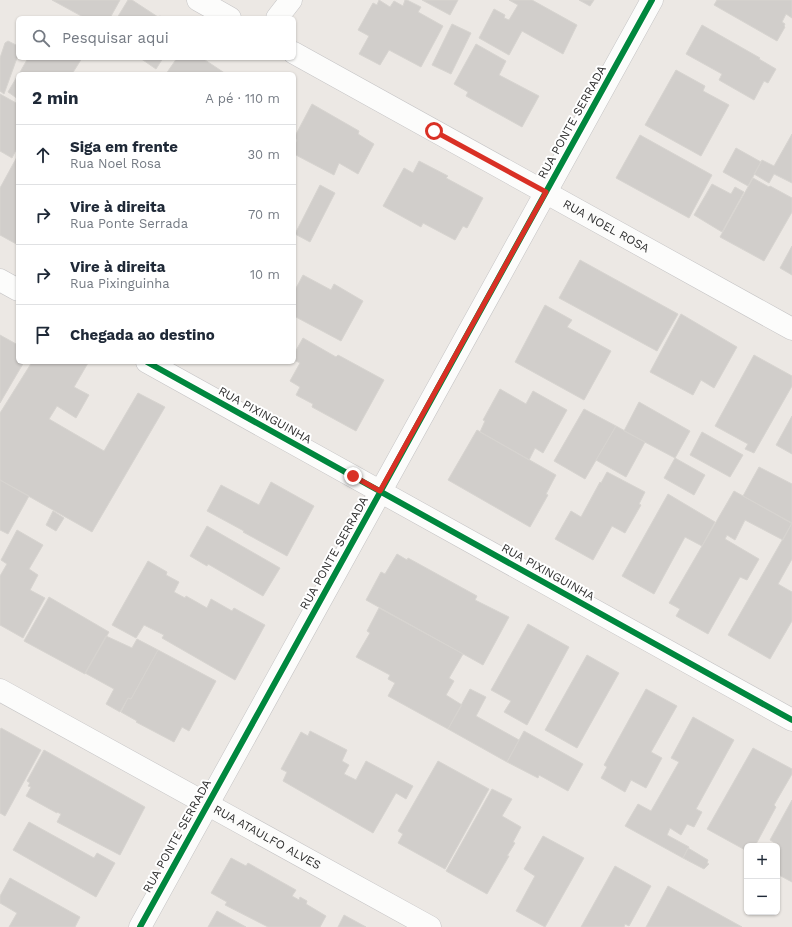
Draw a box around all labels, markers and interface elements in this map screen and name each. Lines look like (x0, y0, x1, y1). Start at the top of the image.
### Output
search box (16, 16, 296, 60)
icon: search (30, 27, 52, 49)
text: Pesquisar aqui (62, 29, 169, 47)
street label: RUA PONTE SERRADA (535, 63, 609, 181)
text: 2 min (32, 88, 78, 108)
text: A pé · 110 m (205, 91, 280, 106)
route start (425, 122, 443, 140)
text: Siga em frente (70, 138, 178, 156)
icon: ahead (32, 144, 54, 166)
text: 30 m (248, 147, 280, 162)
text: Rua Noel Rosa (70, 156, 161, 171)
street label: RUA NOEL ROSA (561, 197, 652, 256)
text: Vire à direita (70, 198, 165, 216)
icon: right (32, 204, 54, 226)
text: 70 m (248, 207, 280, 222)
text: Rua Ponte Serrada (70, 216, 188, 231)
text: Vire à direita (70, 258, 165, 276)
icon: right (32, 264, 54, 286)
text: 10 m (250, 267, 280, 282)
text: Rua Pixinguinha (70, 276, 170, 291)
icon: arrive (32, 324, 54, 346)
text: Chegada ao destino (70, 326, 215, 344)
street label: RUA PIXINGUINHA (216, 384, 314, 446)
route end (344, 467, 362, 485)
street label: RUA PONTE SERRADA (297, 494, 371, 612)
street label: RUA PIXINGUINHA (499, 541, 597, 603)
street label: RUA PONTE SERRADA (140, 777, 214, 895)
street label: RUA ATAULFO ALVES (211, 802, 323, 872)
map controls (744, 843, 780, 915)
button: + (744, 843, 780, 879)
button: − (744, 879, 780, 915)

